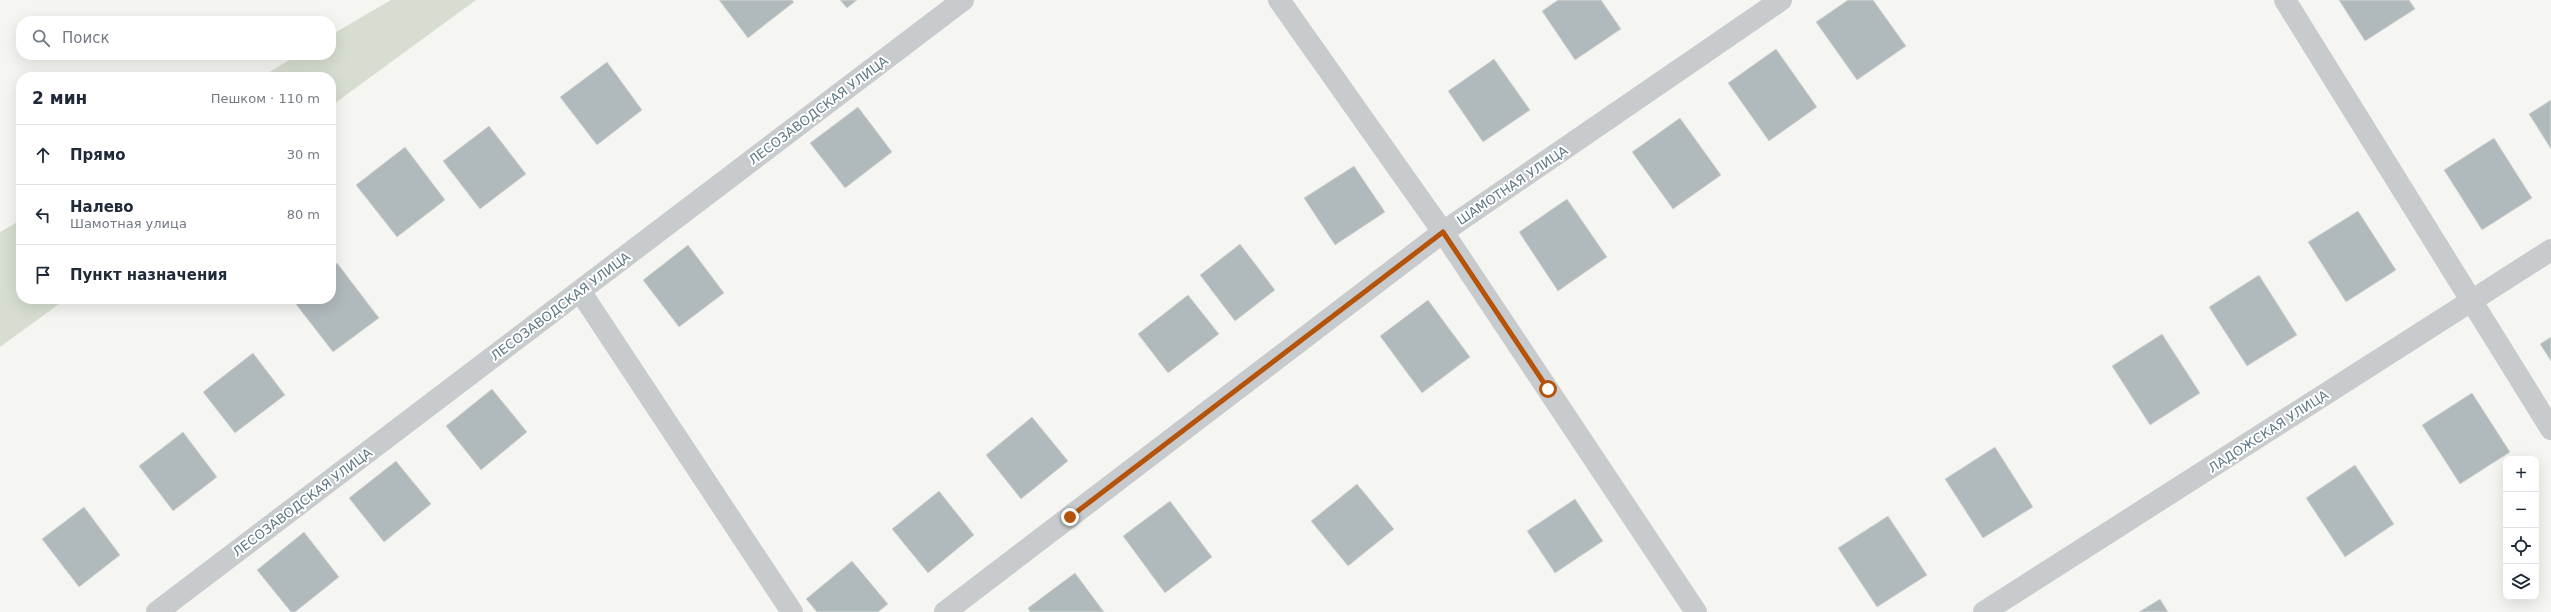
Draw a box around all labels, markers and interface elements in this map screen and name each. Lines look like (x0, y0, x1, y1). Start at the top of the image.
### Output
search box (16, 16, 336, 60)
icon: search (30, 27, 52, 49)
text: Поиск (62, 29, 110, 47)
street label: ЛЕСОЗАВОДСКАЯ УЛИЦА (746, 53, 891, 168)
text: 2 мин (32, 88, 87, 108)
text: Пешком · 110 m (211, 91, 320, 106)
street label: ШАМОТНАЯ УЛИЦА (1454, 143, 1571, 228)
icon: ahead (32, 144, 54, 166)
text: Прямо (70, 146, 126, 164)
text: 30 m (287, 147, 320, 162)
text: Налево (70, 198, 134, 216)
icon: left (32, 204, 54, 226)
text: 80 m (287, 207, 320, 222)
text: Шамотная улица (70, 216, 187, 231)
street label: ЛЕСОЗАВОДСКАЯ УЛИЦА (488, 249, 633, 364)
icon: arrive (32, 264, 54, 286)
text: Пункт назначения (70, 266, 227, 284)
route start (1539, 380, 1557, 398)
street label: ЛАДОЖСКАЯ УЛИЦА (2206, 387, 2331, 476)
street label: ЛЕСОЗАВОДСКАЯ УЛИЦА (230, 445, 375, 560)
map controls (2503, 456, 2539, 600)
button: + (2503, 456, 2539, 492)
button: − (2503, 492, 2539, 528)
route end (1061, 508, 1079, 526)
button: locate (2503, 528, 2539, 564)
button: layers (2503, 564, 2539, 600)

